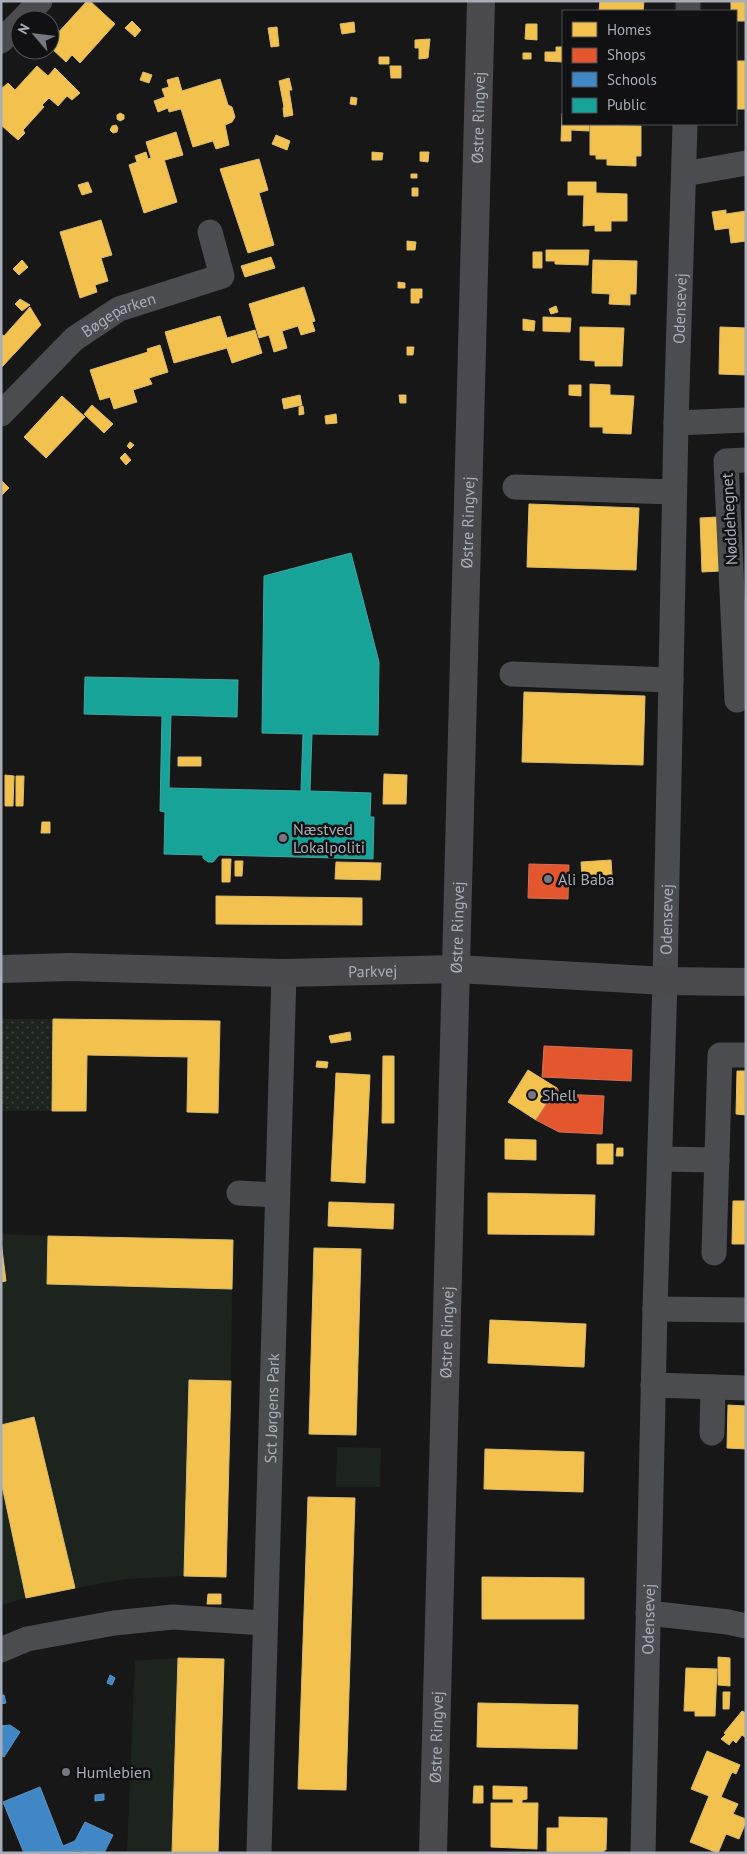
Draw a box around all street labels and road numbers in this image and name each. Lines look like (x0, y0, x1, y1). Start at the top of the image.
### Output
street label: Østre Ringvej (467, 71, 489, 164)
street label: Odensevej (668, 273, 691, 344)
street label: Bøgeparken (77, 288, 158, 341)
street label: Nøddehegnet (717, 472, 741, 566)
street label: Østre Ringvej (456, 476, 479, 569)
street label: Østre Ringvej (446, 881, 468, 974)
street label: Odensevej (656, 884, 677, 955)
street label: Parkvej (348, 960, 398, 982)
street label: Østre Ringvej (435, 1286, 458, 1379)
street label: Sct Jørgens Park (260, 1353, 283, 1463)
street label: Odensevej (637, 1583, 659, 1655)
street label: Østre Ringvej (425, 1691, 447, 1783)

